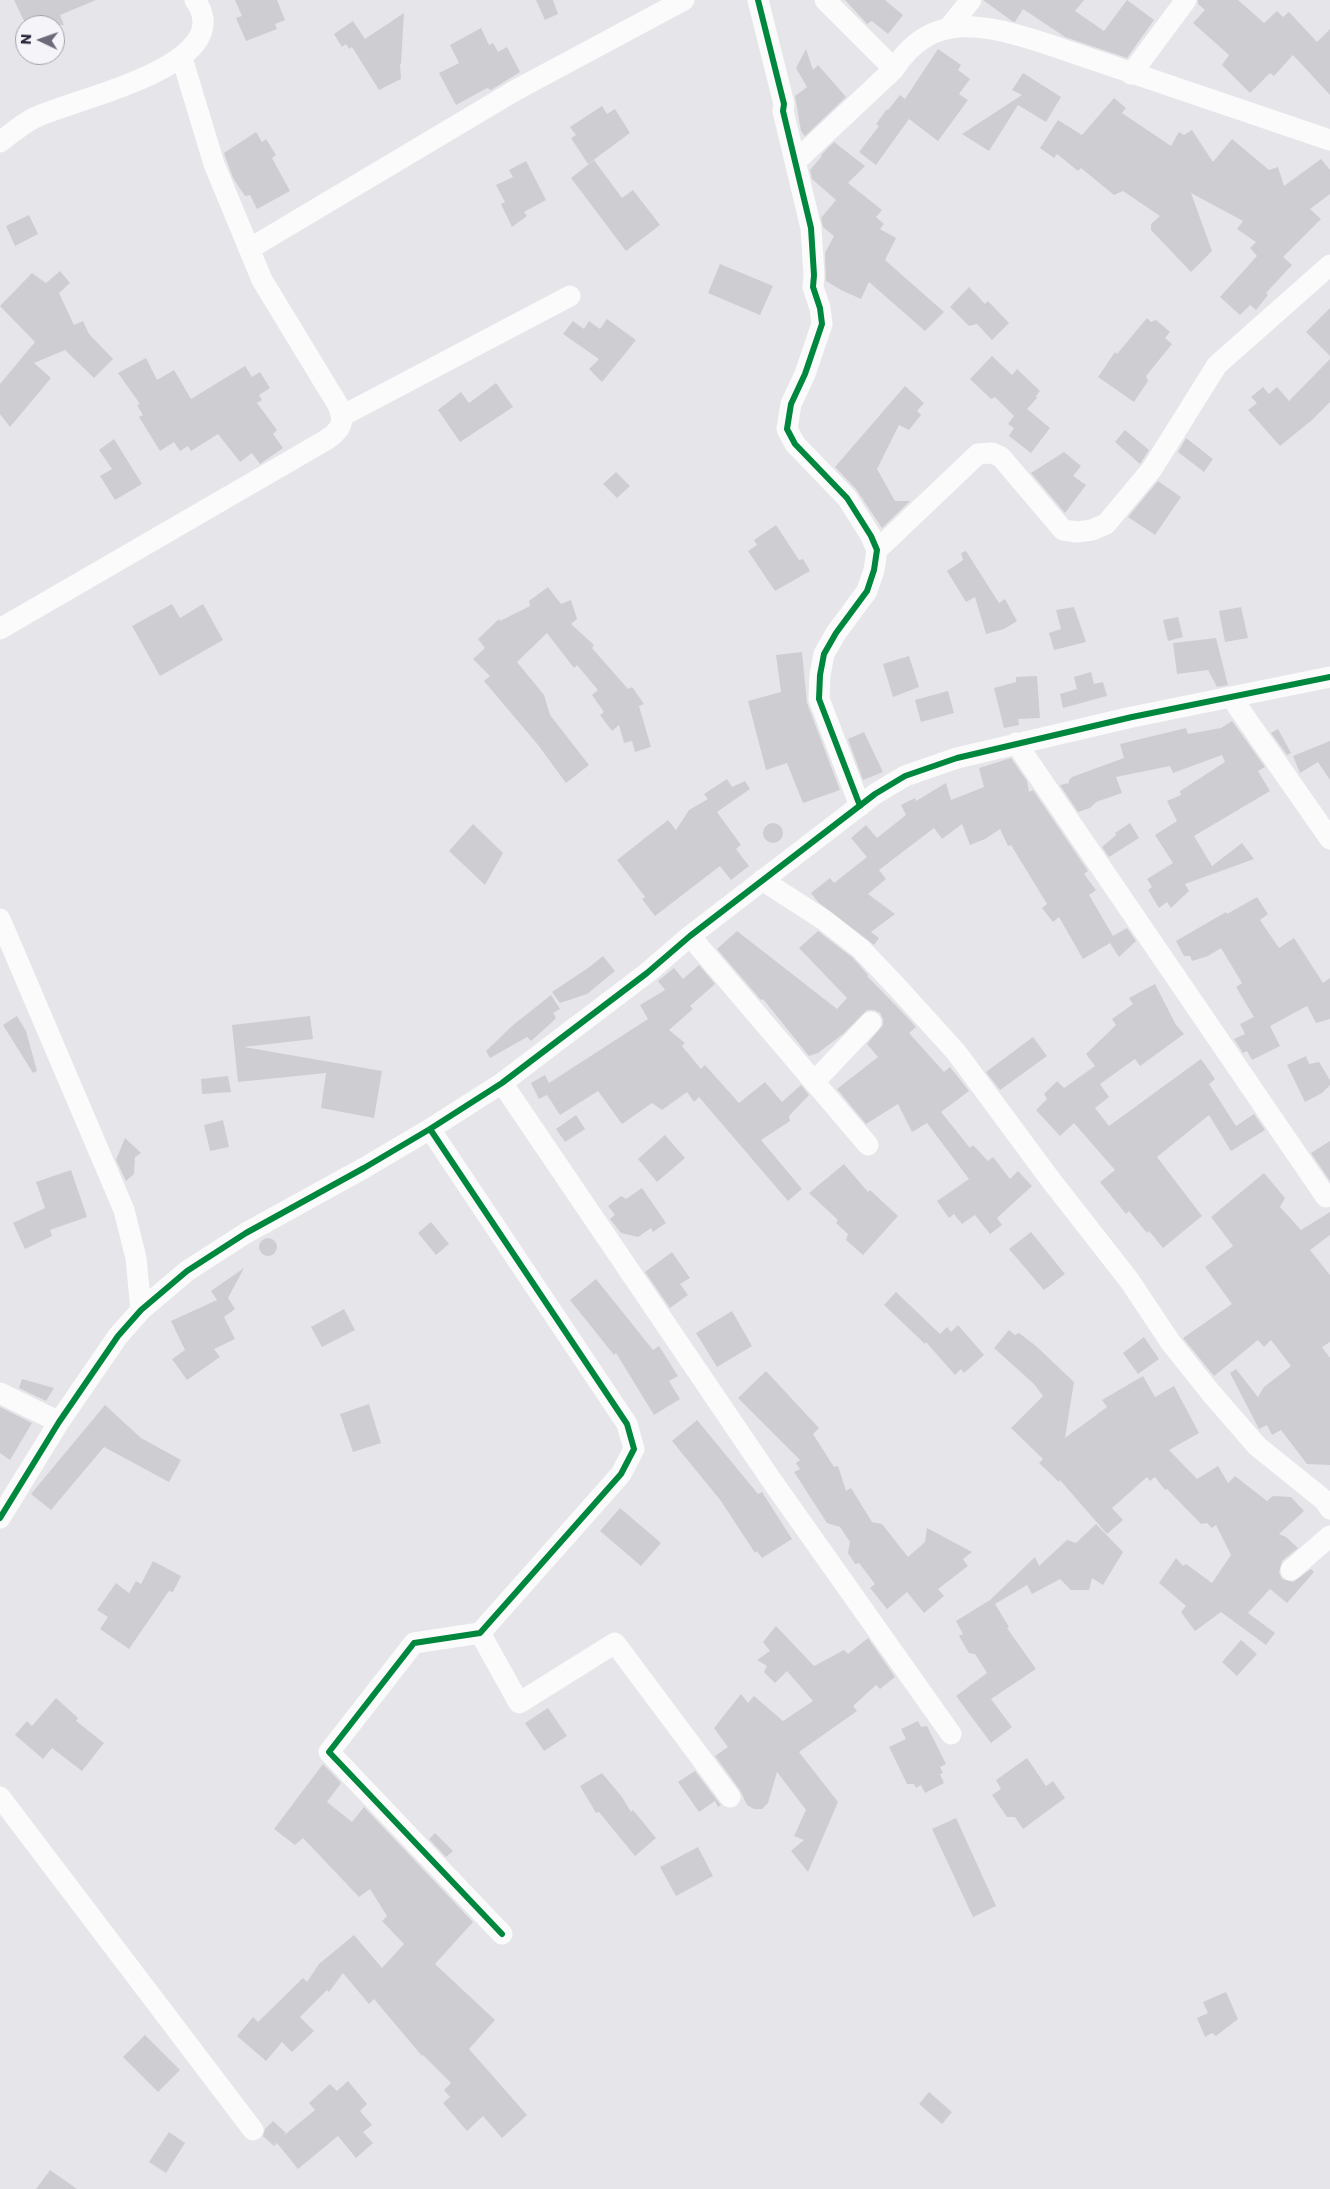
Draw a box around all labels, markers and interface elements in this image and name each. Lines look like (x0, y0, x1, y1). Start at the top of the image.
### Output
north arrow (15, 15, 65, 65)
text: N (16, 33, 36, 45)

